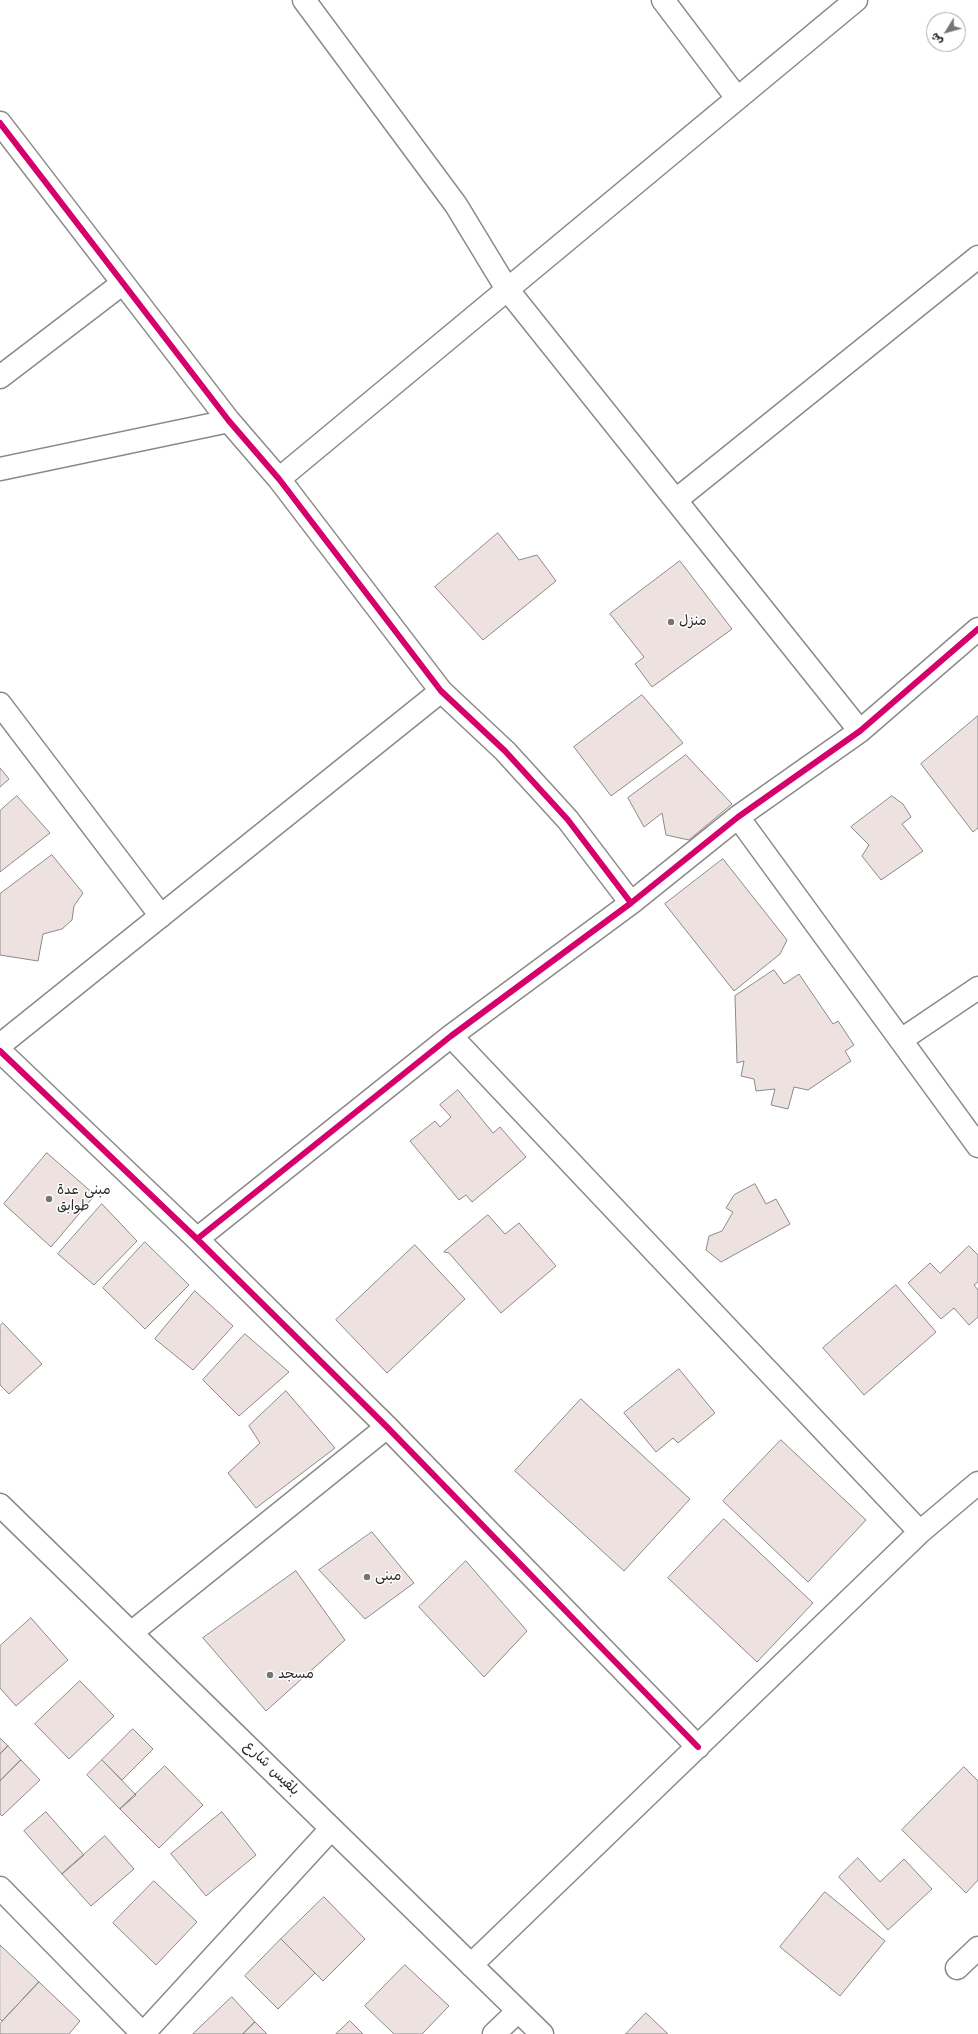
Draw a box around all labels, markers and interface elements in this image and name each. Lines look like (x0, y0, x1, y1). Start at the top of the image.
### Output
north arrow (926, 12, 966, 52)
text: ش (927, 30, 946, 48)
place label: منزل (679, 614, 707, 630)
marker: منزل (666, 617, 676, 627)
place label: مبنى عدة طوابق (57, 1183, 111, 1216)
marker: مبنى عدة طوابق (44, 1194, 54, 1204)
place label: مبنى (375, 1569, 401, 1585)
marker: مبنى (362, 1572, 372, 1582)
place label: مسجد (278, 1667, 314, 1683)
marker: مسجد (265, 1670, 275, 1680)
street label: بلقيس شارع (240, 1738, 302, 1800)

